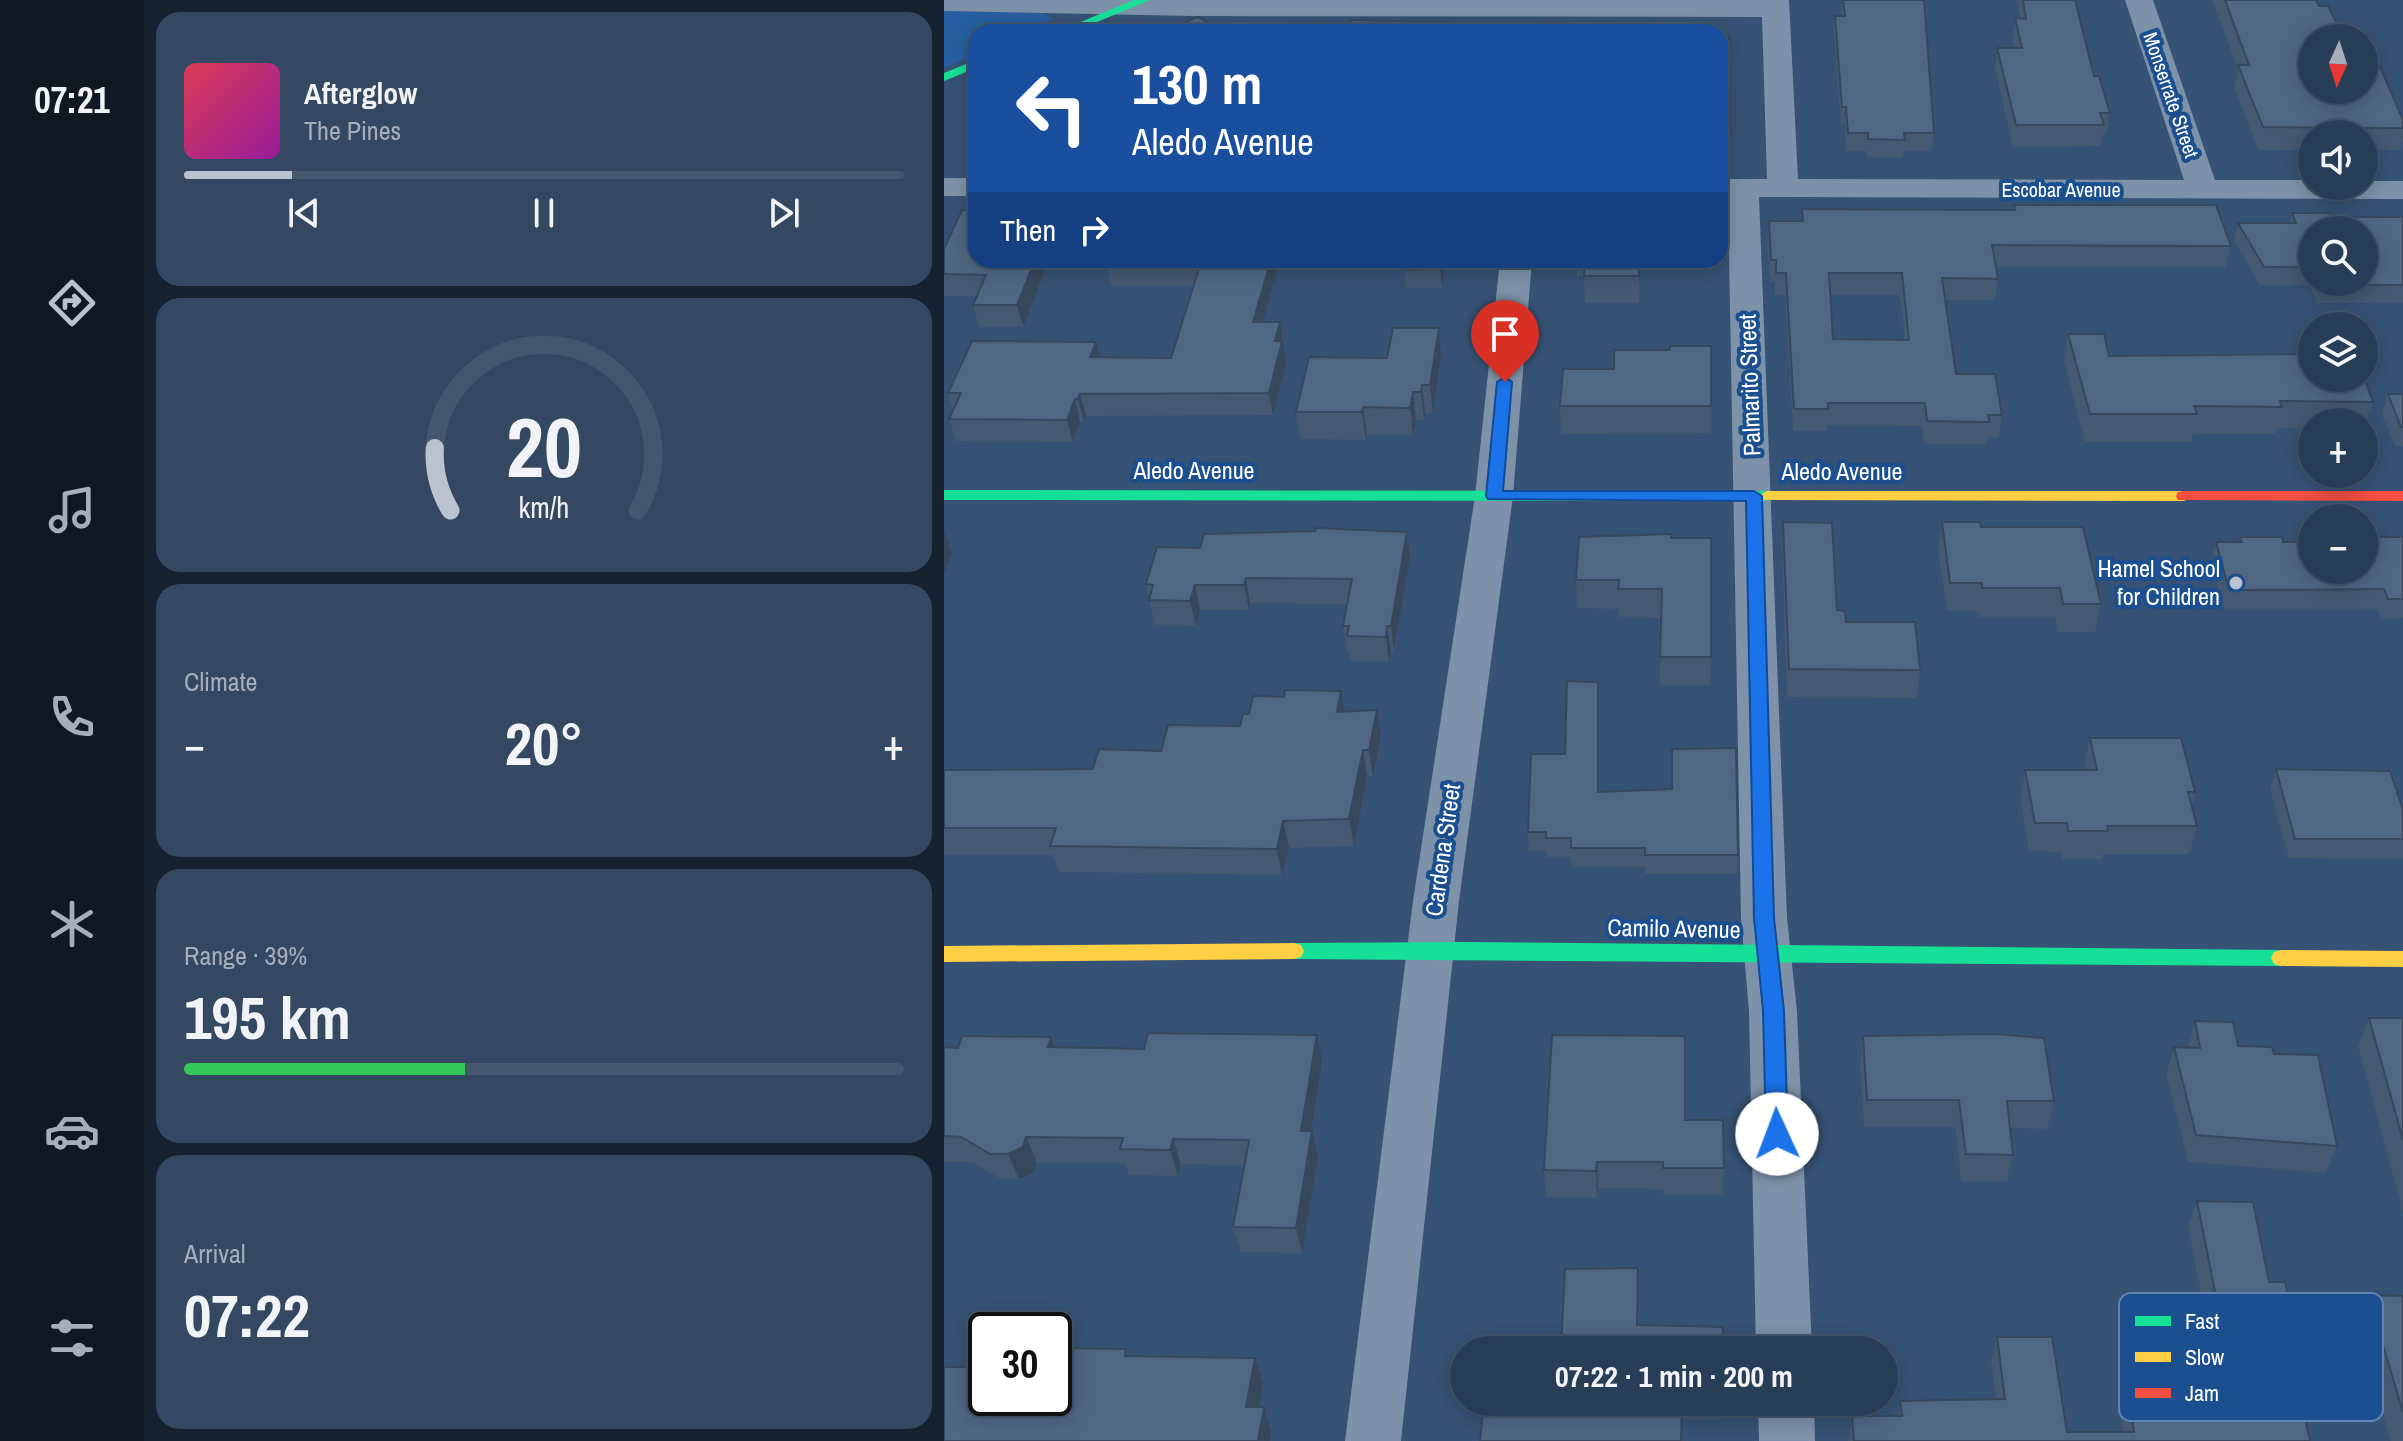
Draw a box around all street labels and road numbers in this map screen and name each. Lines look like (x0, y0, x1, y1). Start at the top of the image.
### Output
street label: Monserrate Street (2137, 28, 2206, 162)
street label: Escobar Avenue (2001, 176, 2121, 203)
street label: Palmarito Street (1731, 313, 1767, 457)
street label: Aledo Avenue (1132, 454, 1255, 486)
street label: Aledo Avenue (1780, 455, 1903, 487)
street label: Cardena Street (1417, 781, 1467, 918)
street label: Camilo Avenue (1607, 911, 1741, 945)

